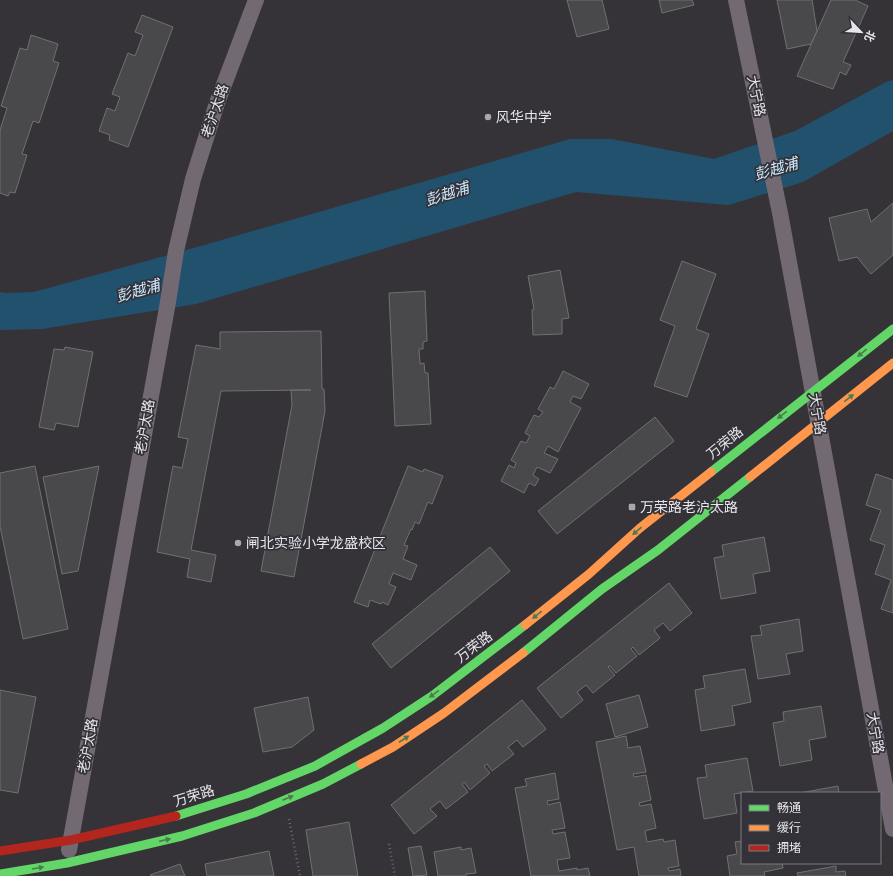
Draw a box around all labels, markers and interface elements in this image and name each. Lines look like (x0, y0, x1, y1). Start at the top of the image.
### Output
north arrow (841, 12, 881, 52)
text: 北 (861, 28, 878, 44)
street label: 大宁路 (743, 74, 769, 118)
street label: 老沪太路 (198, 82, 232, 140)
place label: 风华中学 (496, 109, 552, 126)
marker: 风华中学 (483, 112, 493, 122)
water label: 彭越浦 (752, 154, 802, 184)
water label: 彭越浦 (423, 178, 473, 210)
water label: 彭越浦 (114, 276, 164, 306)
one-way arrow (857, 348, 868, 357)
street label: 大宁路 (805, 392, 829, 436)
one-way arrow (843, 394, 854, 402)
street label: 老沪太路 (132, 398, 158, 456)
one-way arrow (776, 411, 787, 420)
street label: 万荣路 (703, 423, 747, 463)
place label: 万荣路老沪太路 (640, 499, 738, 516)
marker: 万荣路老沪太路 (627, 502, 637, 512)
one-way arrow (631, 527, 642, 536)
place label: 闸北实验小学龙盛校区 (246, 535, 386, 552)
marker: 闸北实验小学龙盛校区 (233, 538, 243, 548)
one-way arrow (532, 611, 543, 620)
street label: 万荣路 (452, 628, 496, 666)
one-way arrow (429, 690, 440, 698)
street label: 大宁路 (863, 711, 887, 755)
street label: 老沪太路 (75, 717, 101, 775)
one-way arrow (399, 735, 409, 743)
street label: 万荣路 (171, 782, 217, 810)
legend (741, 792, 881, 864)
one-way arrow (283, 795, 295, 801)
text: 畅通 (777, 801, 801, 816)
text: 缓行 (777, 821, 801, 836)
one-way arrow (160, 837, 172, 843)
text: 拥堵 (777, 841, 801, 856)
one-way arrow (32, 865, 45, 871)

